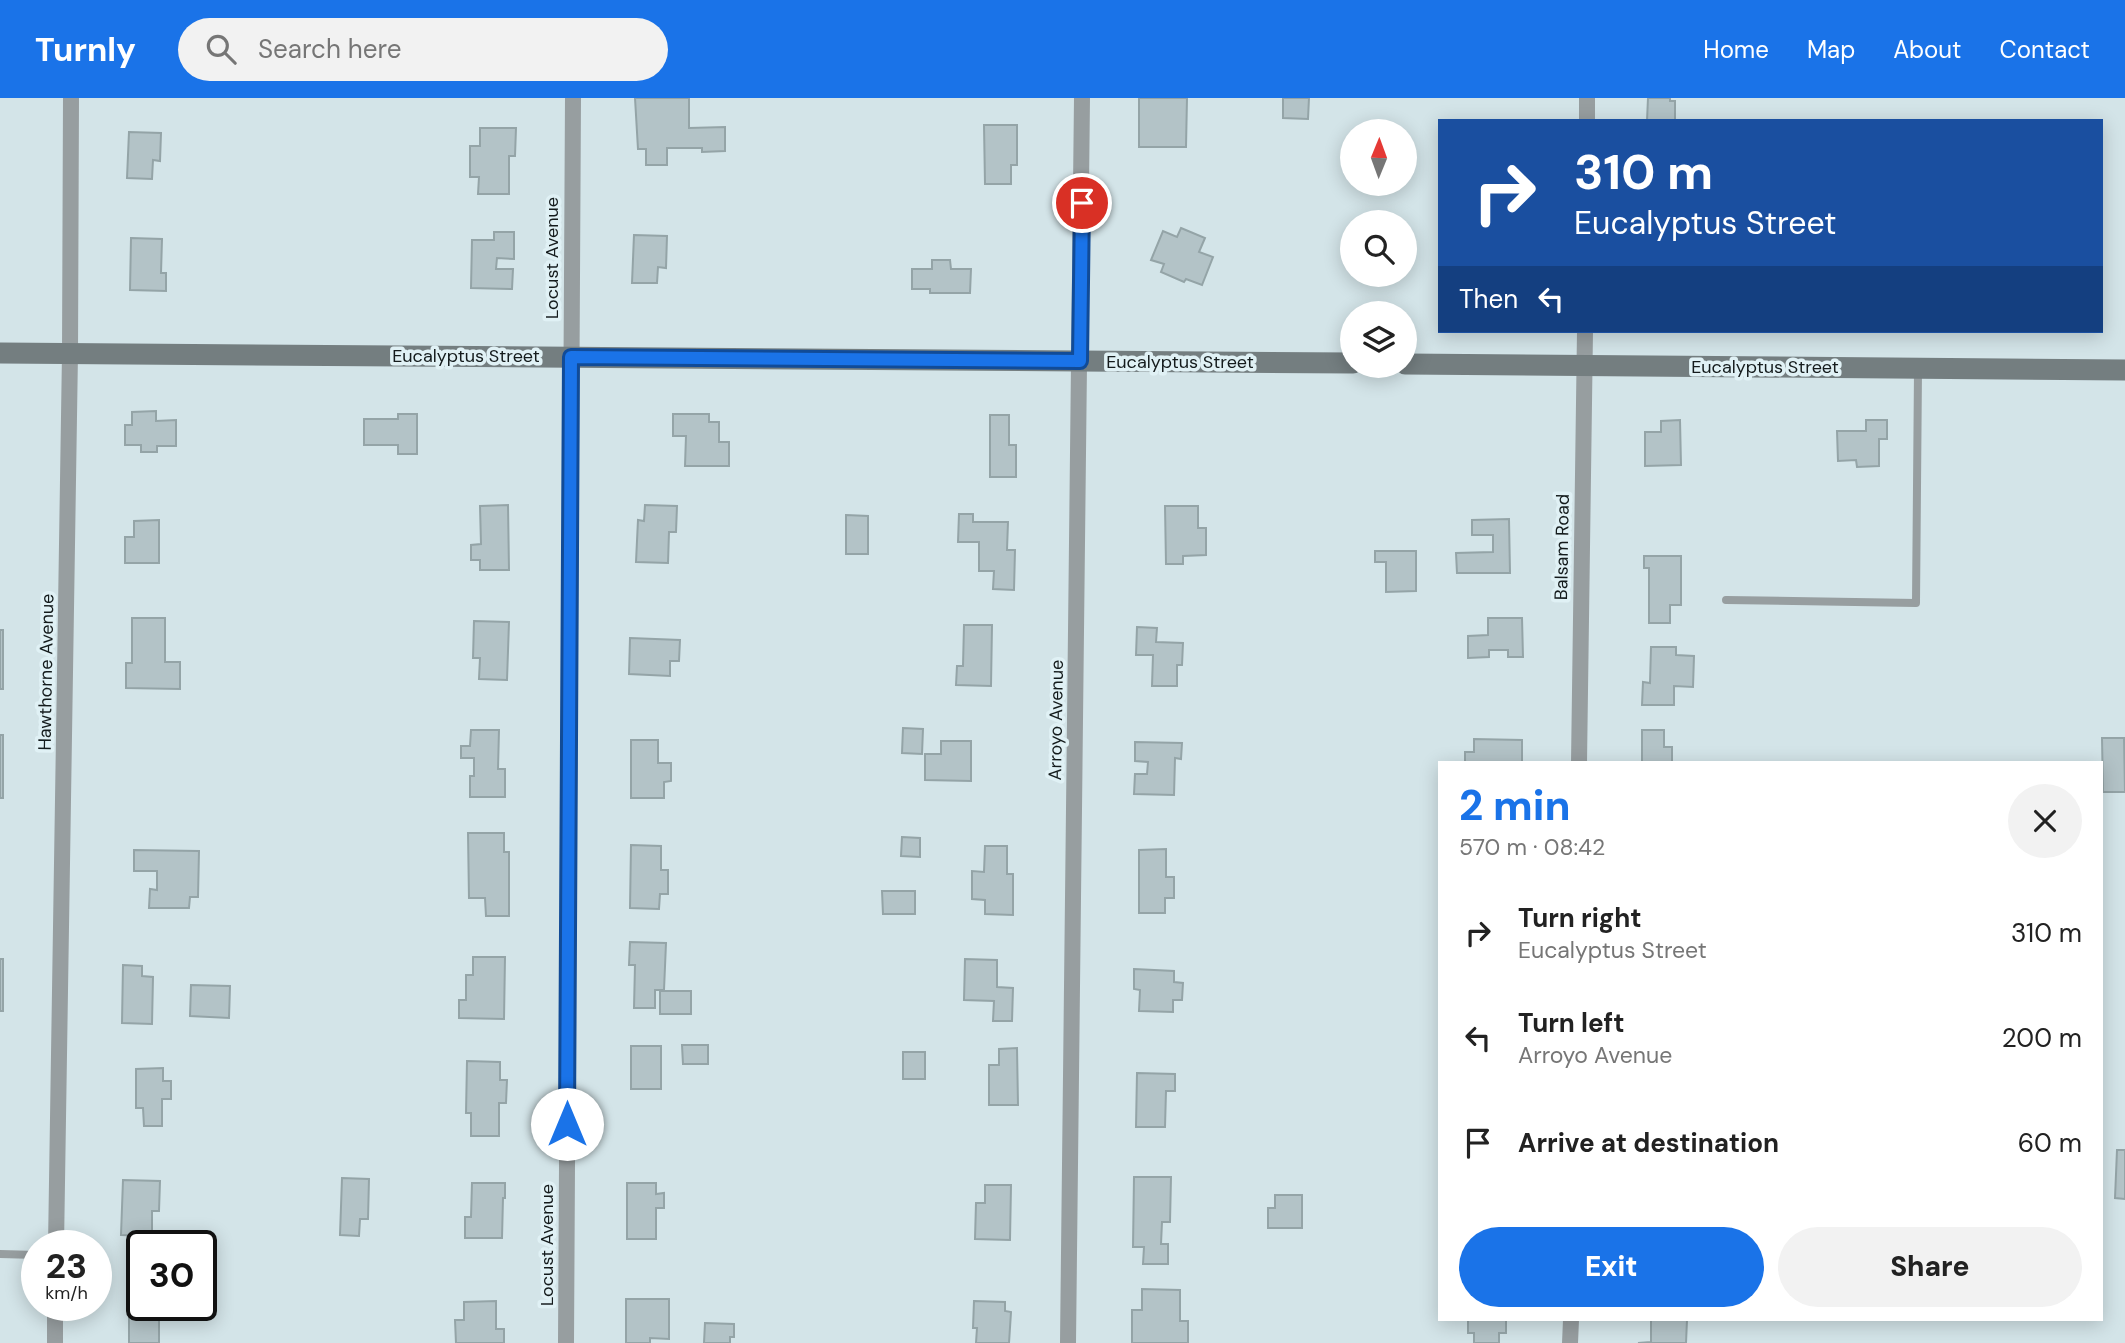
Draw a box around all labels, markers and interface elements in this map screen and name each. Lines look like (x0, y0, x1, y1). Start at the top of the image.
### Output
search box (178, 18, 668, 81)
text: Turnly (35, 28, 136, 71)
icon: search (202, 30, 240, 68)
text: Search here (258, 32, 401, 66)
text: Home (1703, 34, 1769, 65)
text: Map (1807, 34, 1855, 65)
text: About (1893, 34, 1962, 65)
text: Contact (2000, 34, 2090, 65)
north arrow (1340, 119, 1418, 196)
map controls (1340, 119, 1417, 378)
text: 310 m (1574, 140, 1713, 204)
icon: right (1459, 147, 1550, 238)
pin (1052, 173, 1112, 233)
icon: arrive (1063, 184, 1101, 222)
street label: Locust Avenue (540, 197, 564, 319)
text: Eucalyptus Street (1574, 202, 1837, 244)
button: search (1340, 210, 1417, 287)
icon: left (1532, 280, 1570, 318)
text: Then (1459, 282, 1518, 316)
button: layers (1340, 301, 1417, 378)
street label: Eucalyptus Street (392, 344, 540, 368)
street label: Eucalyptus Street (1106, 350, 1254, 374)
street label: Eucalyptus Street (1691, 355, 1839, 379)
street label: Balsam Road (1549, 494, 1575, 600)
street label: Hawthorne Avenue (33, 593, 59, 751)
street label: Arroyo Avenue (1043, 659, 1069, 781)
text: 2 min (1459, 778, 1570, 833)
button: close (2008, 784, 2082, 858)
text: 570 m · 08:42 (1459, 832, 1605, 862)
text: Turn right (1518, 901, 1642, 935)
icon: right (1459, 914, 1497, 952)
text: 310 m (2011, 916, 2082, 950)
text: Eucalyptus Street (1518, 935, 1707, 965)
text: Turn left (1518, 1006, 1625, 1040)
icon: left (1459, 1019, 1497, 1057)
text: 200 m (2002, 1021, 2082, 1055)
text: Arroyo Avenue (1518, 1040, 1672, 1070)
position arrow (530, 1087, 604, 1161)
icon: arrive (1459, 1124, 1497, 1162)
text: Arrive at destination (1518, 1126, 1779, 1160)
text: 60 m (2018, 1126, 2082, 1160)
street label: Locust Avenue (535, 1184, 559, 1306)
button: Exit (1459, 1227, 1764, 1307)
button: Share (1778, 1227, 2082, 1307)
speed limit sign: 30 (126, 1230, 217, 1321)
text: 23 (46, 1243, 87, 1289)
text: km/h (45, 1281, 88, 1305)

